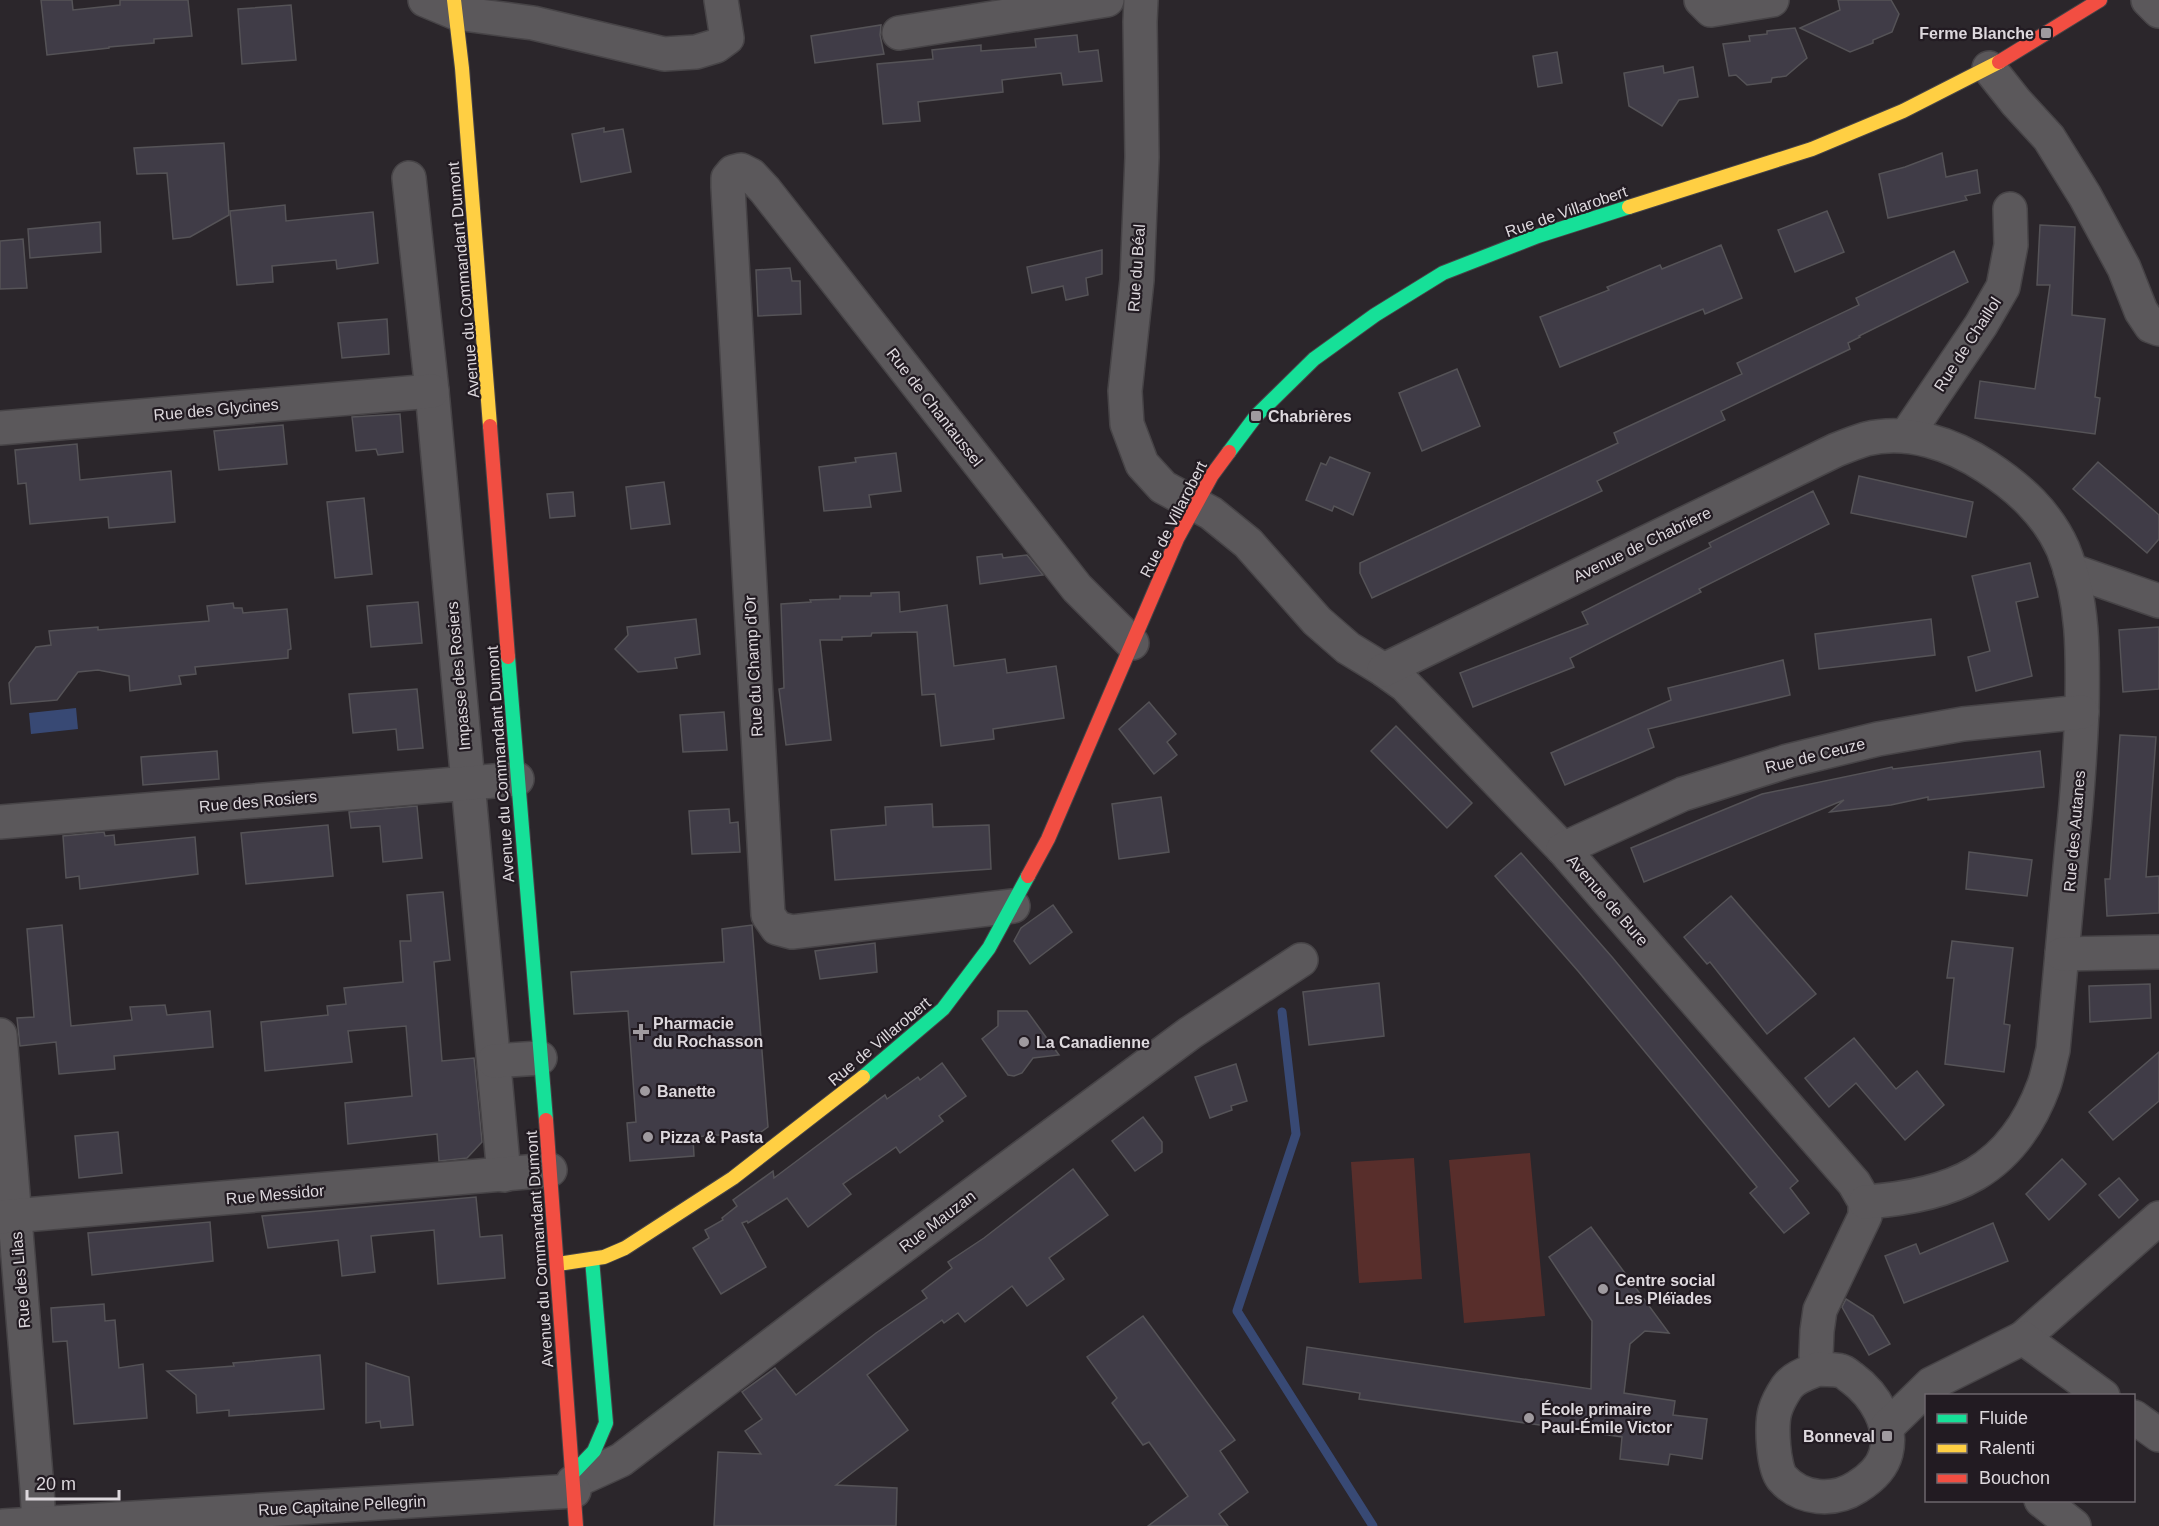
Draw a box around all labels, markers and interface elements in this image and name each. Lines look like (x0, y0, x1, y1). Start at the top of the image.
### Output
place label: Ferme Blanche (1919, 25, 2034, 42)
marker: Ferme Blanche (2039, 26, 2053, 40)
street label: Avenue du Commandant Dumont (445, 161, 482, 399)
street label: Rue de Villarobert (1503, 182, 1630, 240)
street label: Rue du Béal (1125, 224, 1148, 313)
street label: Rue de Chaillol (1931, 294, 2004, 394)
street label: Rue de Chantaussel (883, 345, 986, 470)
street label: Rue des Glycines (153, 396, 279, 423)
place label: Chabrières (1268, 408, 1352, 425)
marker: Chabrières (1249, 409, 1263, 423)
street label: Rue de Villarobert (1137, 458, 1210, 580)
street label: Avenue de Chabriere (1571, 504, 1714, 585)
street label: Rue du Champ d'Or (741, 594, 766, 737)
street label: Impasse des Rosiers (444, 601, 473, 751)
street label: Avenue du Commandant Dumont (484, 645, 517, 883)
street label: Rue de Ceuze (1763, 735, 1867, 776)
street label: Rue des Autanes (2061, 770, 2088, 892)
street label: Rue des Rosiers (198, 788, 318, 815)
street label: Avenue de Bure (1564, 852, 1652, 949)
street label: Rue de Villarobert (825, 993, 934, 1089)
place label: Pharmacie du Rochasson (653, 1015, 763, 1050)
marker: Pharmacie du Rochasson (634, 1025, 648, 1039)
place label: La Canadienne (1036, 1034, 1150, 1051)
marker: La Canadienne (1017, 1035, 1031, 1049)
place label: Banette (657, 1083, 716, 1100)
marker: Banette (638, 1084, 652, 1098)
place label: Pizza & Pasta (660, 1129, 763, 1146)
street label: Avenue du Commandant Dumont (523, 1130, 556, 1368)
marker: Pizza & Pasta (641, 1130, 655, 1144)
street label: Rue Messidor (225, 1182, 326, 1207)
street label: Rue Mauzan (896, 1187, 979, 1255)
street label: Rue des Lilas (8, 1231, 33, 1329)
place label: Centre social Les Pléïades (1615, 1272, 1715, 1307)
marker: Centre social Les Pléïades (1596, 1282, 1610, 1296)
legend (1925, 1394, 2135, 1502)
place label: École primaire Paul-Émile Victor (1541, 1400, 1672, 1436)
text: Fluide (1979, 1408, 2028, 1428)
marker: École primaire Paul-Émile Victor (1522, 1411, 1536, 1425)
place label: Bonneval (1803, 1428, 1875, 1445)
marker: Bonneval (1880, 1429, 1894, 1443)
text: Ralenti (1979, 1438, 2035, 1458)
scale bar (27, 1463, 118, 1501)
text: Bouchon (1979, 1468, 2050, 1488)
text: 20 m (36, 1474, 76, 1494)
street label: Rue Capitaine Pellegrin (258, 1493, 426, 1518)

